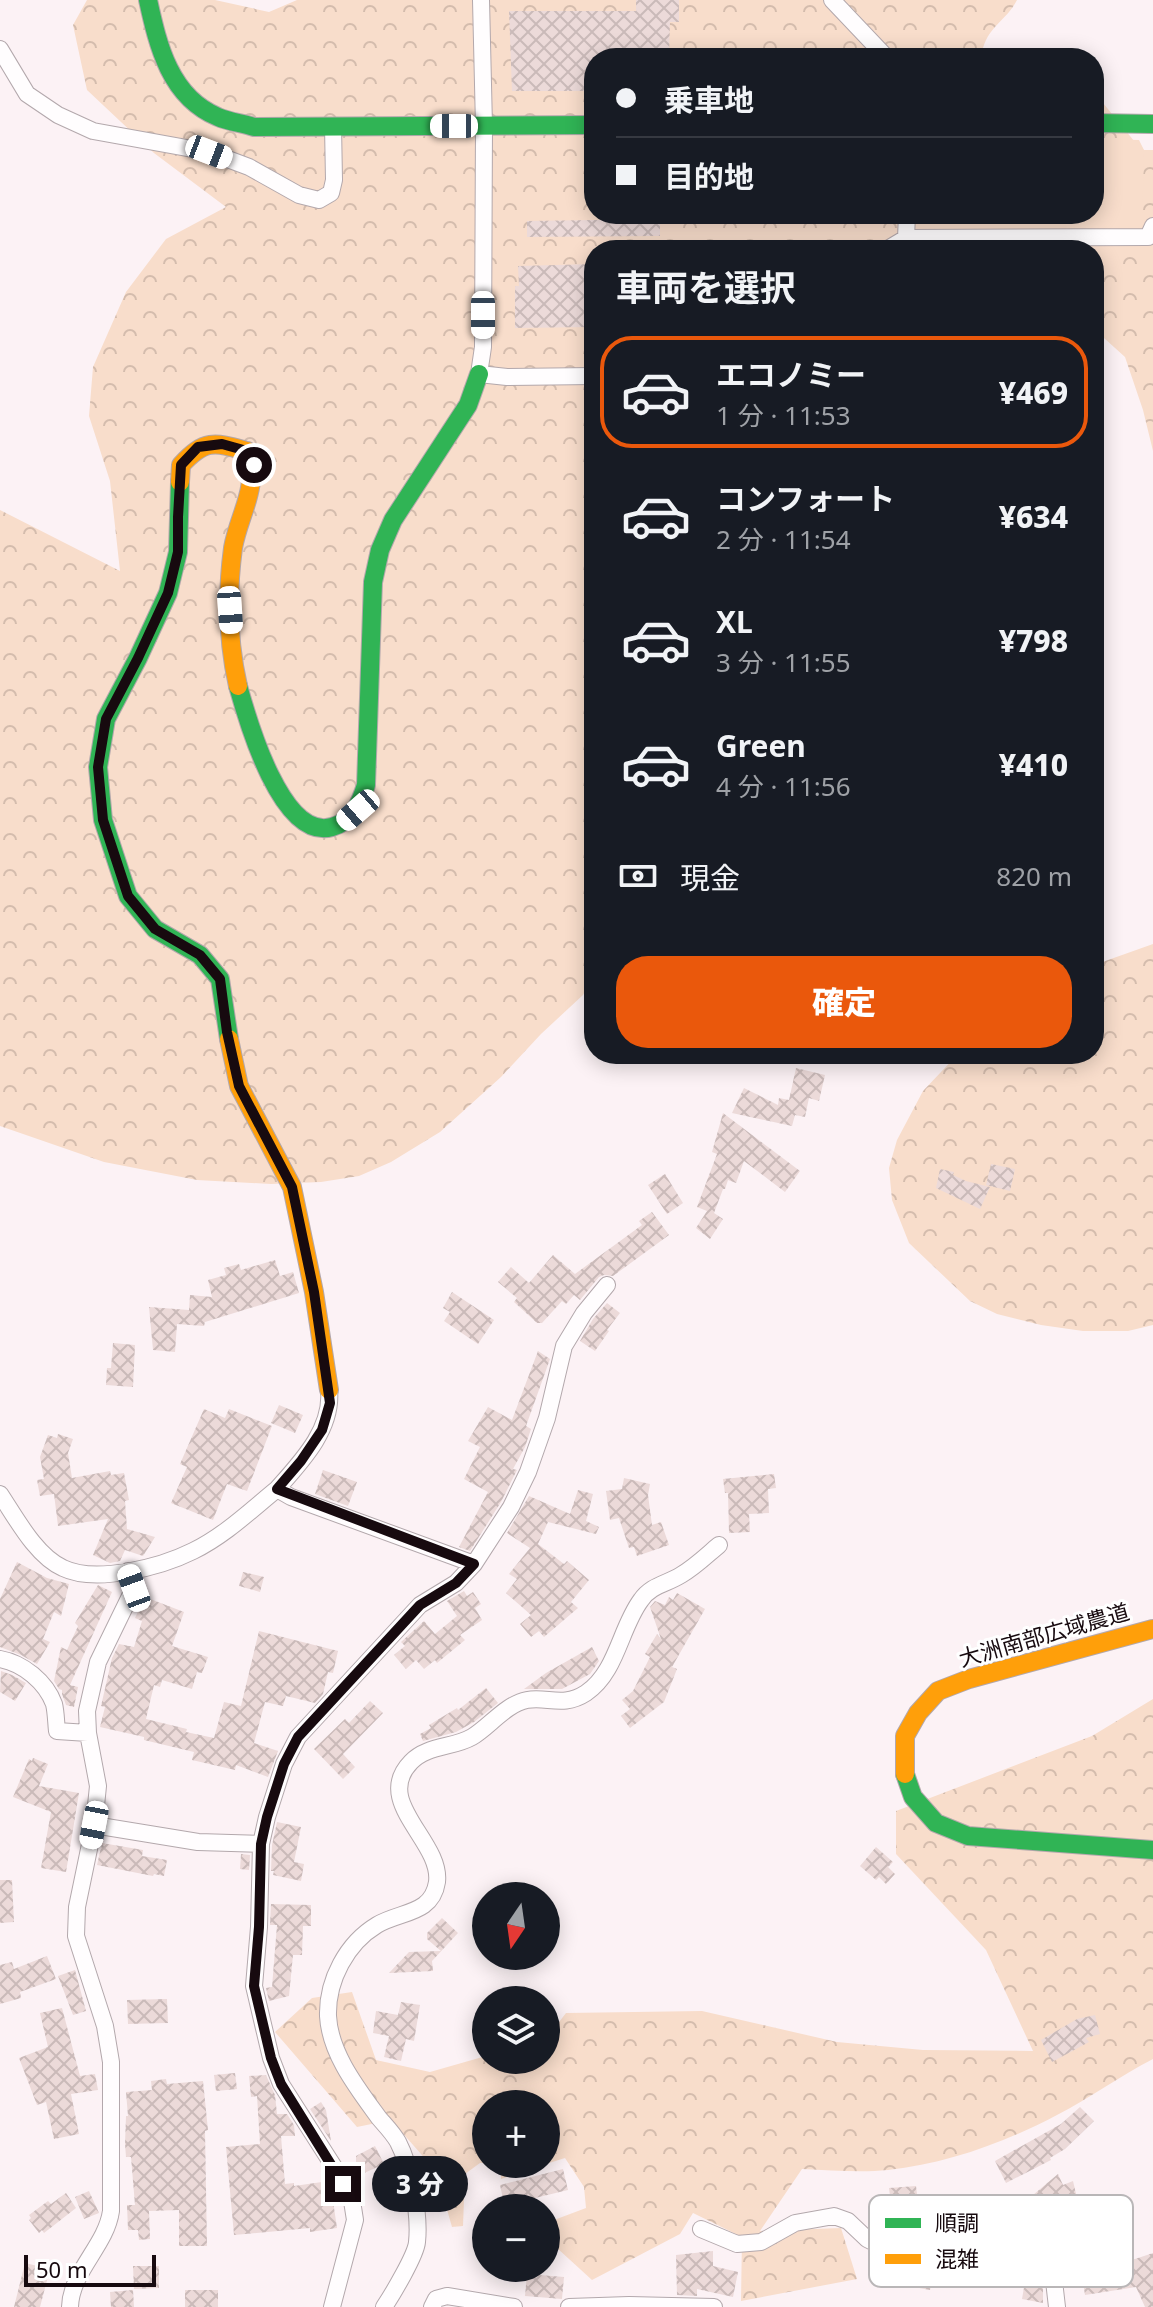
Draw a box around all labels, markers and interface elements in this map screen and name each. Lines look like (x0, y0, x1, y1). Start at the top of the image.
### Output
text: 乗車地 (664, 79, 754, 120)
car (430, 114, 478, 138)
car (182, 132, 236, 172)
text: 目的地 (664, 156, 754, 197)
text: 車両を選択 (616, 263, 796, 312)
car (471, 291, 495, 339)
text: エコノミー (716, 354, 866, 395)
icon: car (620, 356, 692, 428)
text: ¥469 (999, 372, 1068, 413)
text: 1 分 · 11:53 (716, 397, 851, 433)
route start (236, 447, 272, 483)
text: コンフォート (716, 478, 895, 519)
icon: car (620, 480, 692, 552)
text: ¥634 (999, 496, 1068, 537)
text: 2 分 · 11:54 (716, 521, 851, 557)
car (216, 585, 244, 635)
text: XL (716, 601, 753, 642)
icon: car (620, 604, 692, 676)
text: ¥798 (999, 620, 1068, 661)
text: 3 分 · 11:55 (716, 644, 851, 680)
text: Green (716, 725, 806, 766)
icon: car (620, 728, 692, 800)
text: ¥410 (999, 744, 1068, 785)
text: 4 分 · 11:56 (716, 768, 851, 804)
car (332, 785, 384, 835)
icon: cash (616, 854, 660, 898)
text: 現金 (680, 857, 740, 898)
text: 820 m (996, 858, 1072, 894)
button: 確定 (616, 956, 1072, 1048)
car (115, 1561, 153, 1615)
street label: 大洲南部広域農道 (955, 1595, 1132, 1673)
car (78, 1799, 110, 1851)
north arrow (472, 1882, 560, 1970)
map controls (472, 1882, 560, 2282)
button: layers (472, 1986, 560, 2074)
button: + (472, 2090, 560, 2178)
callout: 3 分 (371, 2156, 467, 2212)
route end (325, 2166, 361, 2202)
text: 3 分 (396, 2166, 444, 2202)
button: − (472, 2194, 560, 2282)
legend (869, 2195, 1133, 2287)
text: 順調 (935, 2207, 979, 2237)
text: 混雑 (935, 2243, 979, 2273)
scale bar (24, 2251, 156, 2287)
text: 50 m (36, 2254, 87, 2284)

